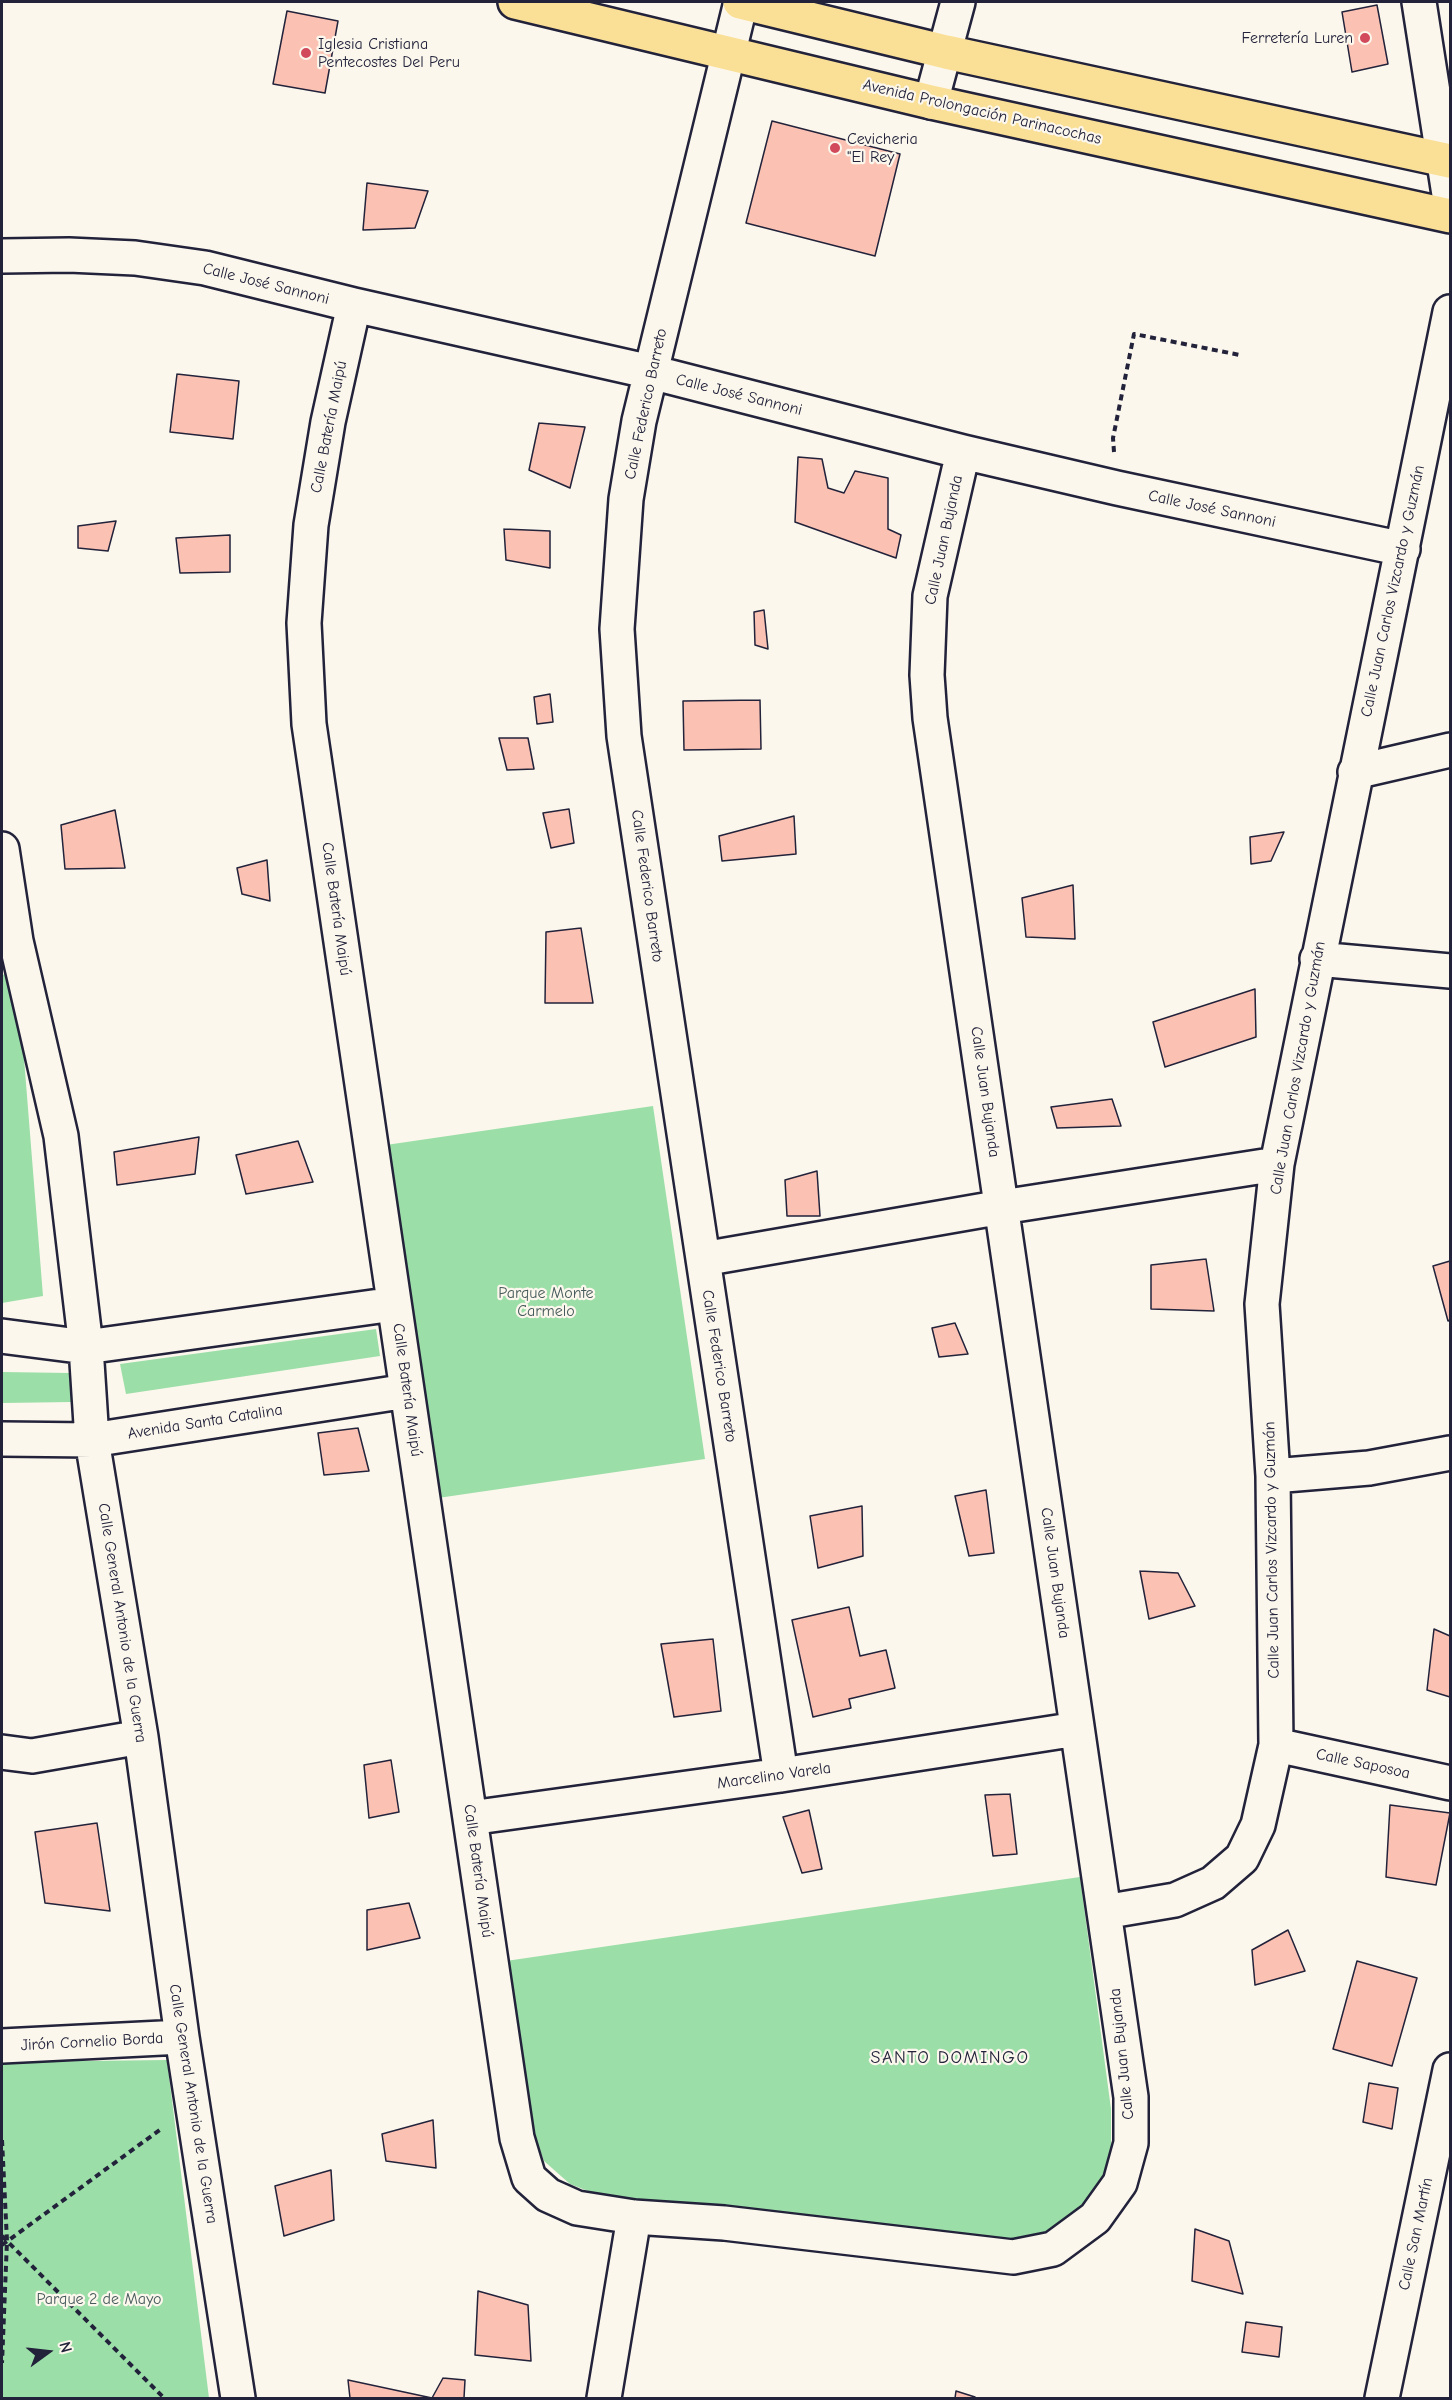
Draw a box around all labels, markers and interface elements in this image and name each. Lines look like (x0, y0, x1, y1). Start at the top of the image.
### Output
place label: Ferretería Luren (1242, 28, 1353, 48)
marker: Ferretería Luren (1358, 31, 1372, 45)
place label: Iglesia Cristiana Pentecostes Del Peru (318, 34, 460, 72)
marker: Iglesia Cristiana Pentecostes Del Peru (299, 46, 313, 60)
street label: Avenida Prolongación Parinacochas (861, 75, 1103, 149)
place label: Cevicheria "El Rey (847, 129, 918, 167)
marker: Cevicheria "El Rey (828, 141, 842, 155)
street label: Calle José Sannoni (201, 259, 331, 309)
street label: Calle Federico Barreto (621, 327, 671, 481)
street label: Calle Batería Maipú (307, 359, 351, 495)
street label: Calle José Sannoni (674, 370, 804, 420)
street label: Calle Juan Carlos Vizcardo y Guzmán (1357, 463, 1429, 719)
street label: Calle Juan Bujanda (921, 473, 967, 607)
street label: Calle José Sannoni (1147, 486, 1277, 532)
street label: Calle Federico Barreto (627, 808, 667, 964)
street label: Calle Batería Maipú (317, 841, 355, 977)
street label: Calle Juan Carlos Vizcardo y Guzmán (1266, 940, 1330, 1196)
street label: Calle Juan Bujanda (966, 1025, 1004, 1159)
park label: Parque Monte Carmelo (498, 1283, 594, 1321)
street label: Calle Federico Barreto (697, 1288, 741, 1444)
street label: Calle Batería Maipú (388, 1322, 426, 1458)
street label: Avenida Santa Catalina (126, 1400, 284, 1444)
street label: Calle Juan Carlos Vizcardo y Guzmán (1260, 1421, 1284, 1679)
street label: Calle General Antonio de la Guerra (94, 1502, 150, 1744)
street label: Calle Juan Bujanda (1036, 1506, 1074, 1640)
street label: Calle Saposoa (1314, 1745, 1412, 1783)
street label: Marcelino Varela (716, 1759, 832, 1793)
street label: Calle Batería Maipú (459, 1803, 497, 1939)
street label: Calle General Antonio de la Guerra (165, 1983, 221, 2225)
street label: Calle Juan Bujanda (1106, 1987, 1138, 2121)
street label: Jirón Cornelio Borda (20, 2029, 164, 2055)
district label: SANTO DOMINGO (871, 2047, 1029, 2069)
street label: Calle San Martín (1395, 2176, 1437, 2292)
park label: Parque 2 de Mayo (36, 2289, 162, 2309)
north arrow (18, 2322, 78, 2382)
text: N (55, 2340, 75, 2355)

